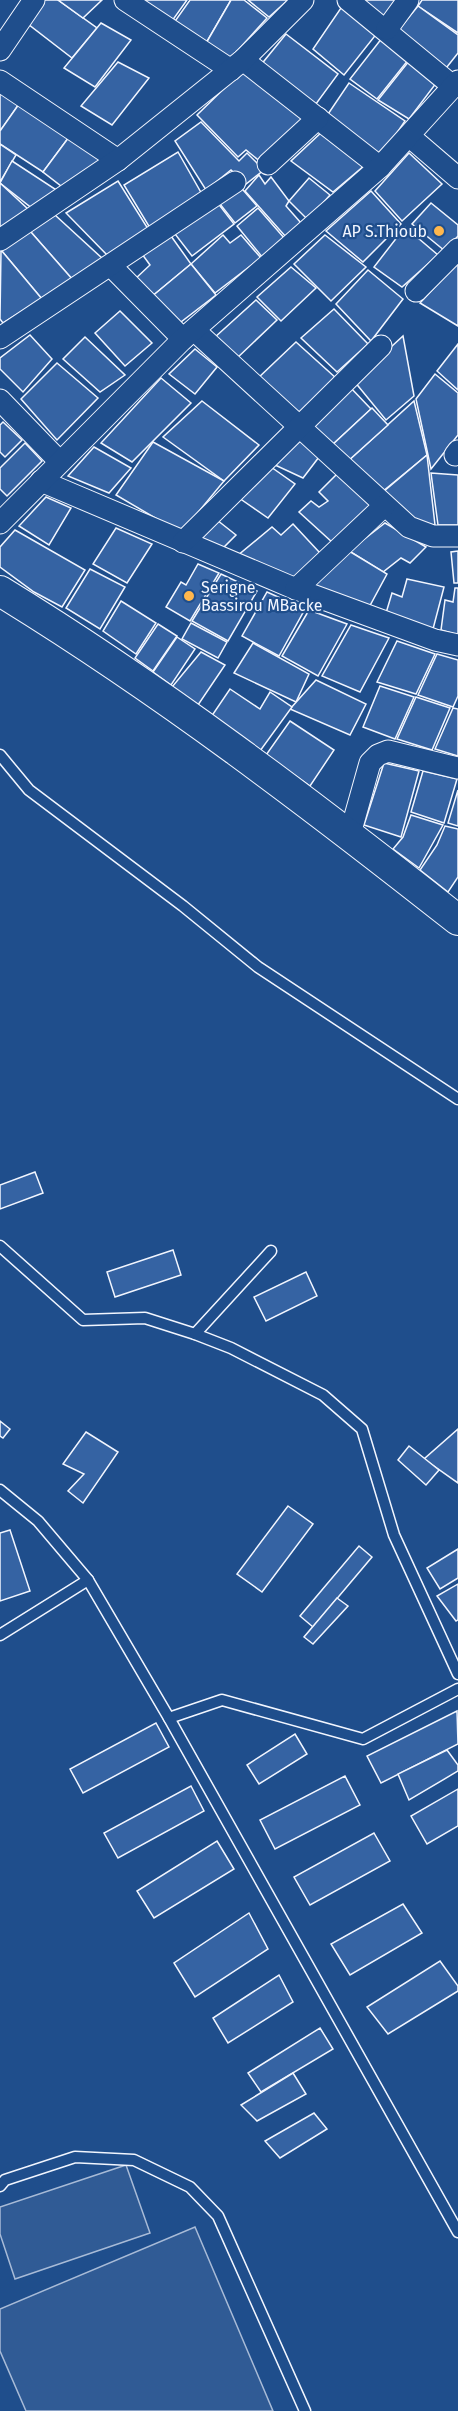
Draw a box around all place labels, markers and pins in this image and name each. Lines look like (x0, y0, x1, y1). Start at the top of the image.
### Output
place label: AP S.Thioub (342, 222, 427, 241)
marker: AP S.Thioub (432, 224, 446, 238)
place label: Serigne Bassirou MBacke (201, 578, 322, 615)
marker: Serigne Bassirou MBacke (182, 589, 196, 603)

